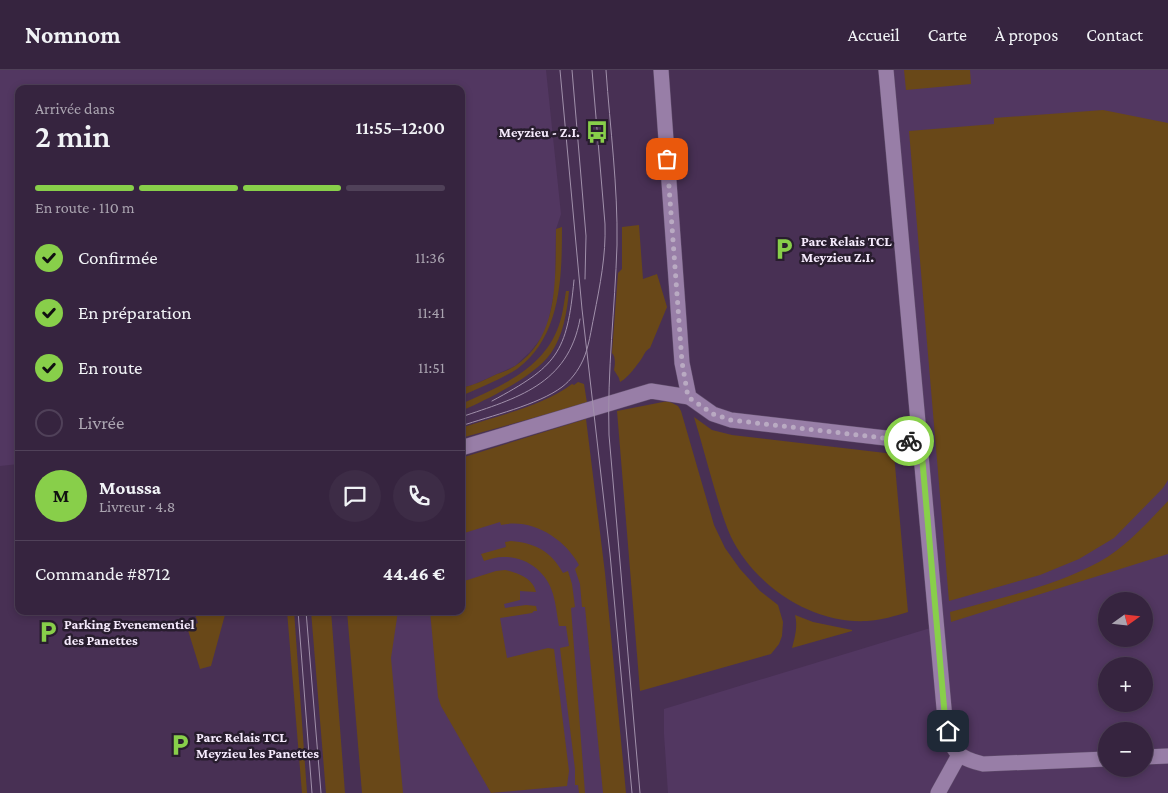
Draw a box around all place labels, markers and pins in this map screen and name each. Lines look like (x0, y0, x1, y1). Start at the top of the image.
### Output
bus stop icon: Meyzieu - Z.I. (584, 119, 610, 145)
place label: Meyzieu - Z.I. (499, 124, 580, 140)
pin (646, 138, 688, 180)
place label: Parc Relais TCL Meyzieu Z.I. (801, 233, 892, 265)
parking icon: Parc Relais TCL Meyzieu Z.I. (771, 236, 797, 262)
place label: Parking Evenementiel des Panettes (64, 616, 195, 648)
parking icon: Parking Evenementiel des Panettes (35, 619, 61, 645)
pin (927, 710, 969, 752)
place label: Parc Relais TCL Meyzieu les Panettes (196, 729, 319, 761)
parking icon: Parc Relais TCL Meyzieu les Panettes (167, 732, 193, 758)

